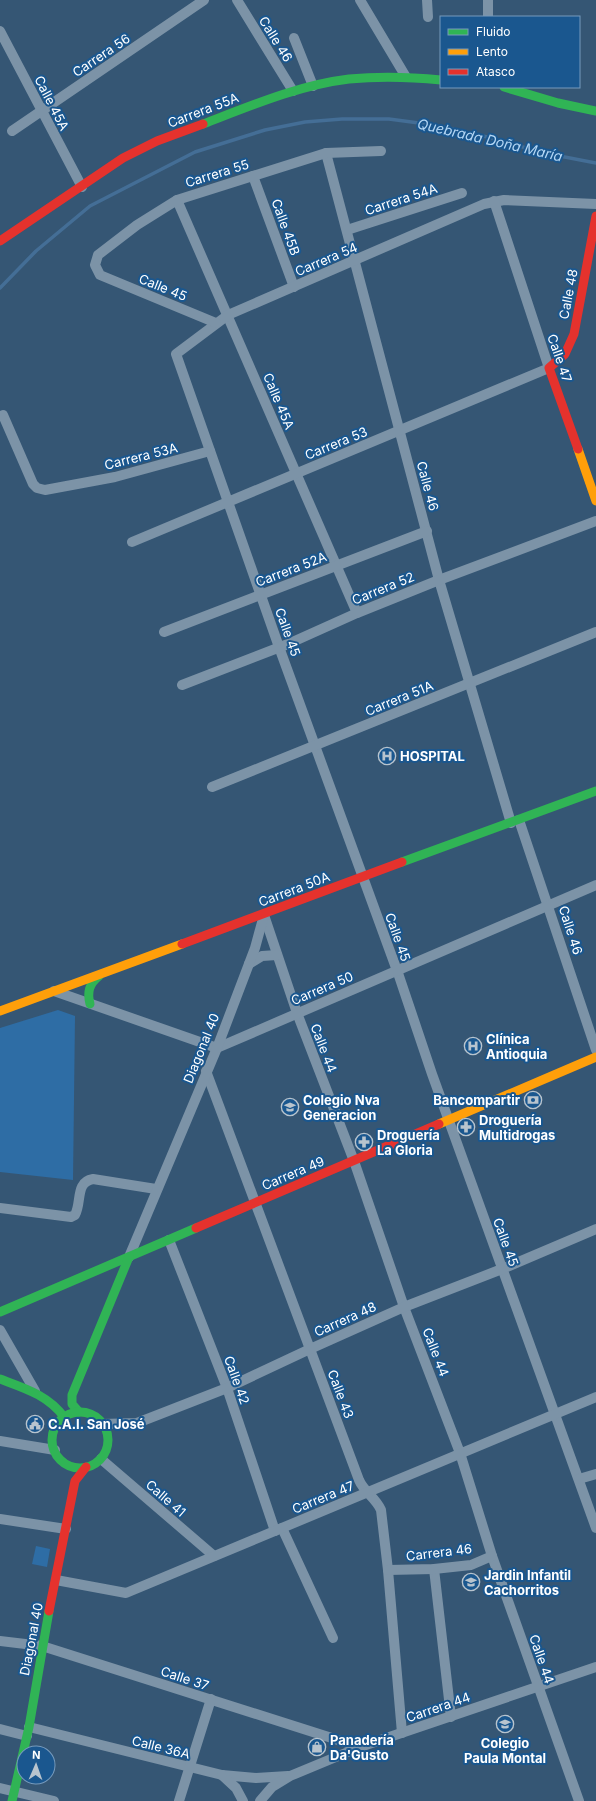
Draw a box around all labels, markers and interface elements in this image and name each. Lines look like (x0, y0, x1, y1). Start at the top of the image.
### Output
street label: Calle 46 (256, 13, 296, 65)
legend (440, 16, 580, 88)
text: Fluido (476, 24, 511, 39)
street label: Carrera 56 (69, 30, 133, 80)
text: Lento (476, 44, 508, 59)
text: Atasco (476, 64, 515, 79)
street label: Calle 45A (31, 73, 73, 133)
street label: Carrera 55A (165, 89, 241, 131)
water label: Quebrada Doña María (416, 115, 565, 165)
street label: Carrera 55 (183, 156, 251, 190)
street label: Carrera 54A (363, 180, 439, 218)
street label: Calle 45B (268, 196, 304, 258)
street label: Carrera 54 (292, 239, 360, 279)
street label: Calle 48 (555, 268, 581, 320)
street label: Calle 45 (137, 270, 190, 304)
street label: Calle 47 (544, 332, 576, 384)
street label: Calle 45A (260, 370, 298, 432)
street label: Carrera 53 (302, 423, 370, 463)
street label: Carrera 53A (103, 439, 179, 473)
street label: Calle 46 (414, 459, 442, 513)
street label: Carrera 52A (253, 548, 329, 590)
street label: Carrera 52 (349, 568, 417, 608)
street label: Calle 45 (272, 605, 304, 659)
street label: Carrera 51A (363, 677, 435, 719)
hospital icon: HOSPITAL (377, 746, 397, 766)
place label: HOSPITAL (400, 748, 465, 764)
street label: Carrera 50A (256, 868, 332, 910)
street label: Calle 46 (556, 903, 586, 957)
street label: Calle 45 (382, 910, 414, 964)
street label: Carrera 50 (288, 968, 356, 1008)
street label: Diagonal 40 (180, 1011, 222, 1085)
street label: Calle 44 (307, 1021, 341, 1075)
place label: Clínica Antioquia (486, 1031, 547, 1062)
hospital icon: Clínica Antioquia (463, 1036, 483, 1056)
bank icon: Bancompartir (523, 1090, 543, 1110)
place label: Colegio Nva Generacion (303, 1092, 380, 1123)
place label: Bancompartir (433, 1092, 521, 1108)
school or university icon: Colegio Nva Generacion (280, 1097, 300, 1117)
place label: Droguería Multidrogas (479, 1112, 555, 1143)
pharmacy icon: Droguería Multidrogas (456, 1117, 476, 1137)
place label: Droguería La Gloria (377, 1127, 440, 1158)
pharmacy icon: Droguería La Gloria (354, 1132, 374, 1152)
street label: Carrera 49 (259, 1153, 327, 1193)
street label: Calle 45 (490, 1215, 522, 1269)
street label: Carrera 48 (311, 1298, 379, 1340)
street label: Calle 44 (419, 1325, 453, 1379)
street label: Calle 42 (221, 1353, 253, 1407)
street label: Calle 43 (324, 1367, 358, 1421)
public building icon: C.A.I. San José (25, 1414, 45, 1434)
place label: C.A.I. San José (48, 1416, 145, 1432)
street label: Calle 41 (143, 1476, 189, 1520)
street label: Carrera 47 (290, 1477, 356, 1517)
street label: Carrera 46 (405, 1540, 473, 1564)
place label: Jardin Infantil Cachorritos (484, 1567, 571, 1598)
school or university icon: Jardin Infantil Cachorritos (461, 1572, 481, 1592)
street label: Diagonal 40 (16, 1601, 46, 1677)
street label: Calle 44 (526, 1632, 558, 1686)
street label: Calle 37 (159, 1663, 211, 1693)
street label: Carrera 44 (404, 1689, 472, 1725)
school or university icon: Colegio Paula Montal (495, 1714, 515, 1734)
street label: Calle 36A (130, 1732, 192, 1762)
place label: Panadería Da'Gusto (330, 1732, 394, 1763)
place label: Colegio Paula Montal (464, 1735, 546, 1766)
shop icon: Panadería Da'Gusto (307, 1737, 327, 1757)
north arrow (16, 1745, 56, 1785)
text: N (32, 1748, 41, 1762)

